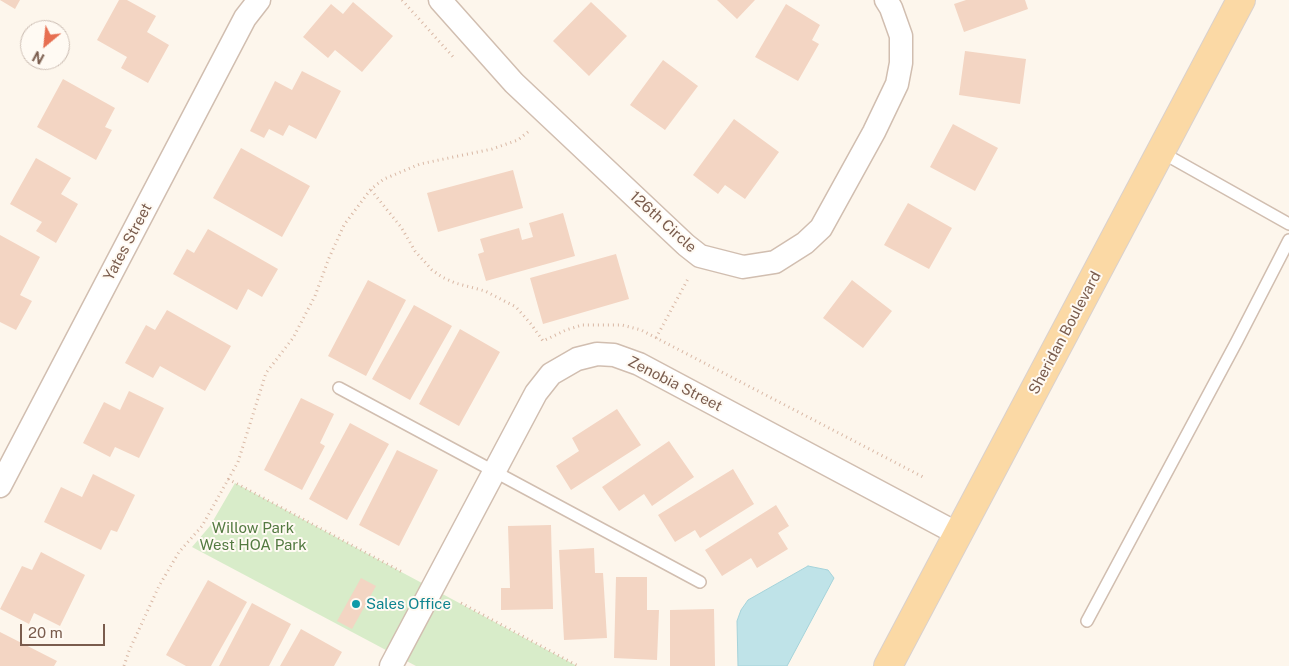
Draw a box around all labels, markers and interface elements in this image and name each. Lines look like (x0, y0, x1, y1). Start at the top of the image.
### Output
north arrow (20, 20, 70, 70)
text: N (30, 48, 47, 67)
street label: 126th Circle (626, 188, 700, 256)
street label: Yates Street (100, 200, 156, 284)
street label: Sheridan Boulevard (1025, 268, 1105, 398)
street label: Zenobia Street (625, 353, 725, 415)
park label: Willow Park West HOA Park (199, 519, 307, 554)
place label: Sales Office (366, 595, 451, 613)
marker: Sales Office (350, 598, 362, 610)
scale bar (22, 614, 108, 646)
text: 20 m (28, 624, 63, 641)

